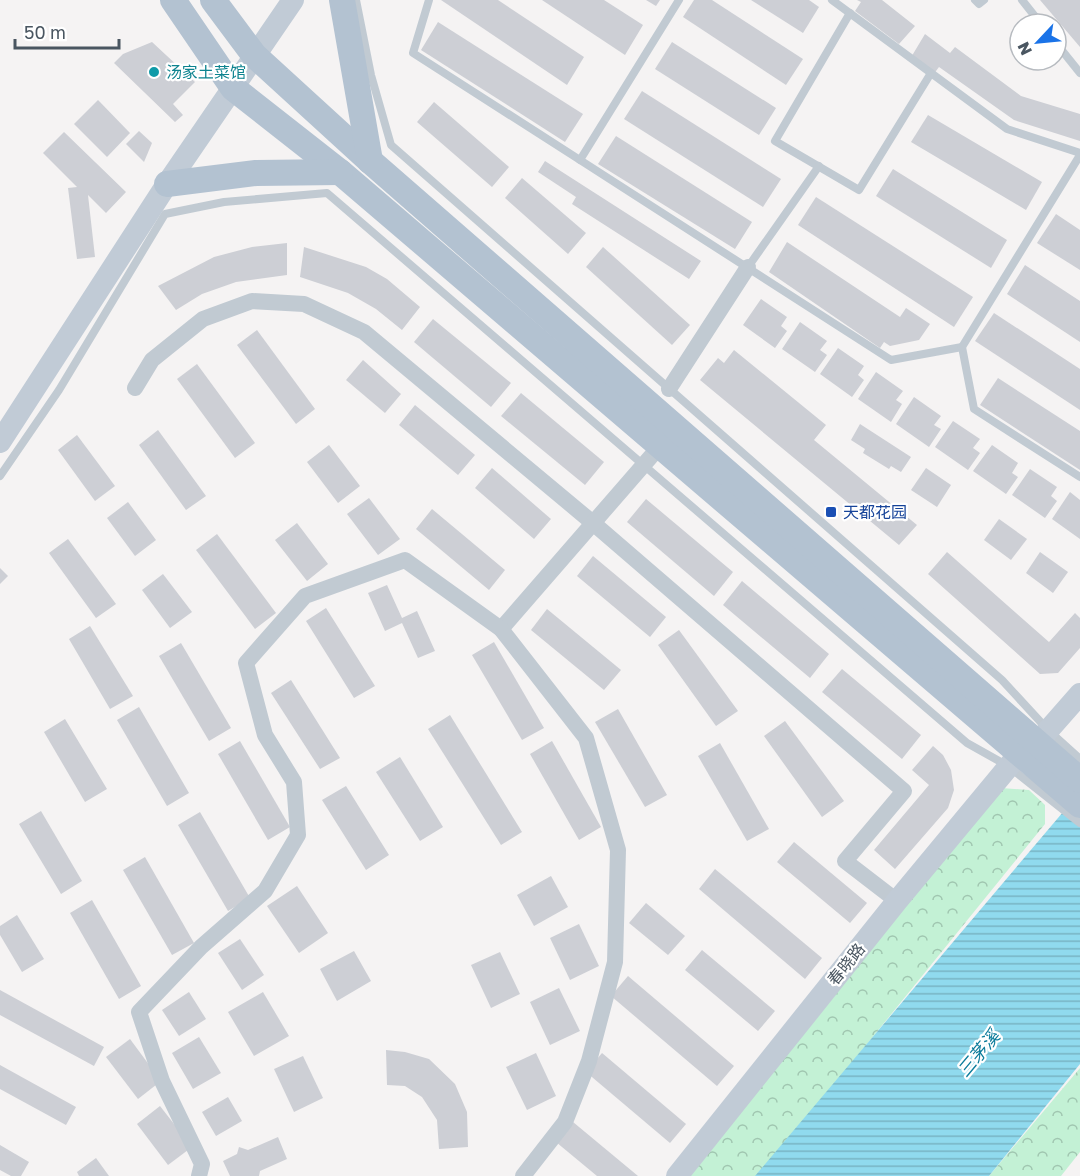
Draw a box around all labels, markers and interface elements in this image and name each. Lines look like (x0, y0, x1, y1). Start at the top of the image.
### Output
scale bar (15, 12, 118, 50)
north arrow (1008, 12, 1068, 72)
text: 50 m (24, 21, 66, 43)
text: N (1013, 39, 1036, 58)
place label: 汤家土菜馆 (166, 62, 246, 82)
marker: 汤家土菜馆 (147, 65, 161, 79)
place label: 天都花园 (843, 502, 907, 522)
marker: 天都花园 (824, 505, 838, 519)
street label: 春晓路 (823, 939, 869, 989)
water label: 三茅溪 (952, 1024, 1005, 1081)

